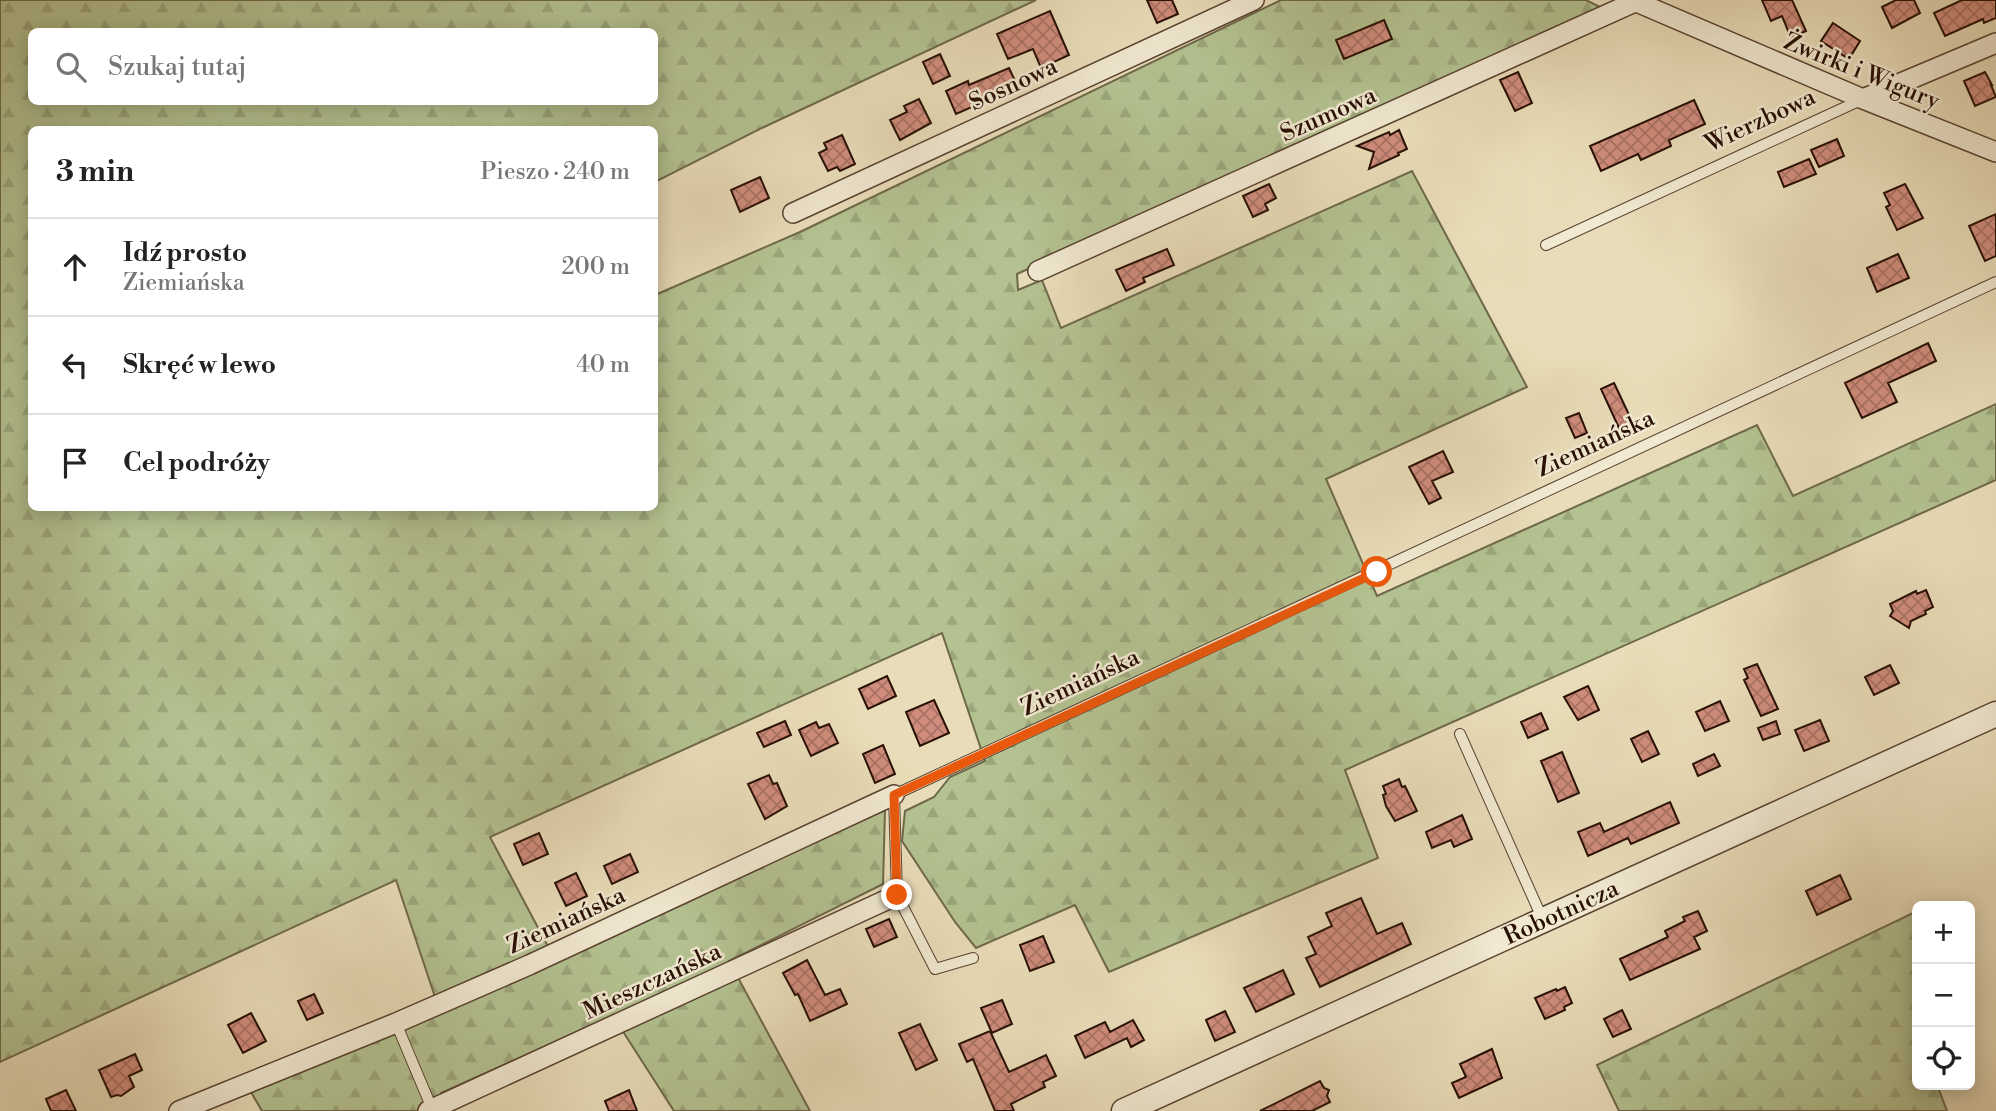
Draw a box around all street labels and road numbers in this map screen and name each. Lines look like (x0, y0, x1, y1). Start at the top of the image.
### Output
street label: Żwirki i Wigury (1779, 26, 1945, 117)
street label: Sosnowa (964, 51, 1063, 118)
street label: Szumowa (1276, 80, 1382, 149)
street label: Wierzbowa (1700, 82, 1821, 160)
street label: Ziemiańska (1532, 403, 1660, 484)
street label: Ziemiańska (1017, 642, 1145, 723)
street label: Robotnicza (1499, 873, 1624, 952)
street label: Ziemiańska (503, 880, 631, 961)
street label: Mieszczańska (578, 936, 727, 1027)

